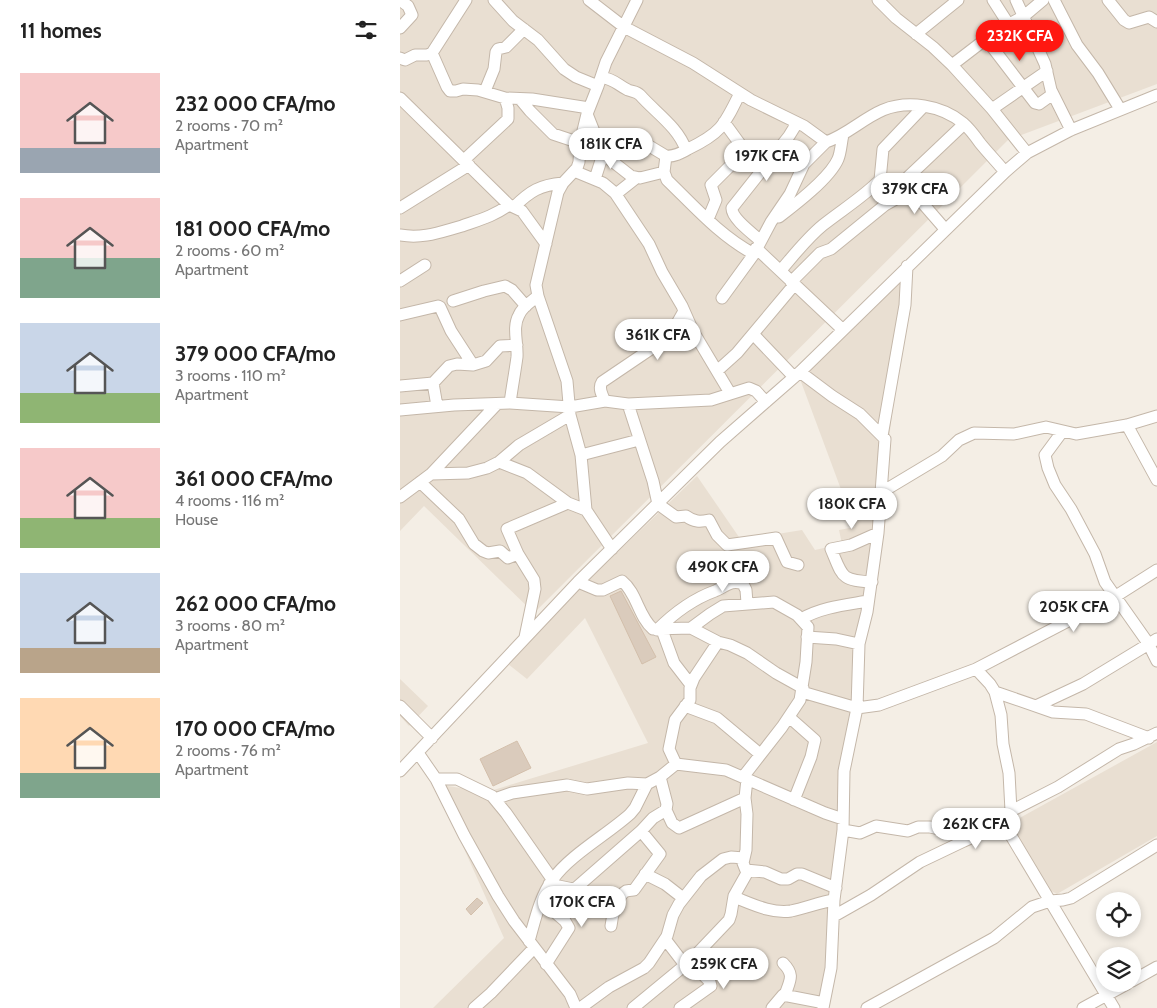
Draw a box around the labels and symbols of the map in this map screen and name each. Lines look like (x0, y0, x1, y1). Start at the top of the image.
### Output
pin: 232K CFA (968, 20, 1072, 62)
pin: 181K CFA (559, 128, 663, 170)
pin: 197K CFA (715, 140, 819, 182)
pin: 379K CFA (863, 172, 967, 215)
pin: 361K CFA (606, 318, 710, 361)
pin: 180K CFA (800, 488, 904, 530)
pin: 490K CFA (671, 550, 775, 593)
pin: 205K CFA (1022, 590, 1126, 633)
pin: 262K CFA (924, 808, 1028, 850)
pin: 170K CFA (530, 886, 634, 928)
pin: 259K CFA (672, 948, 776, 990)

